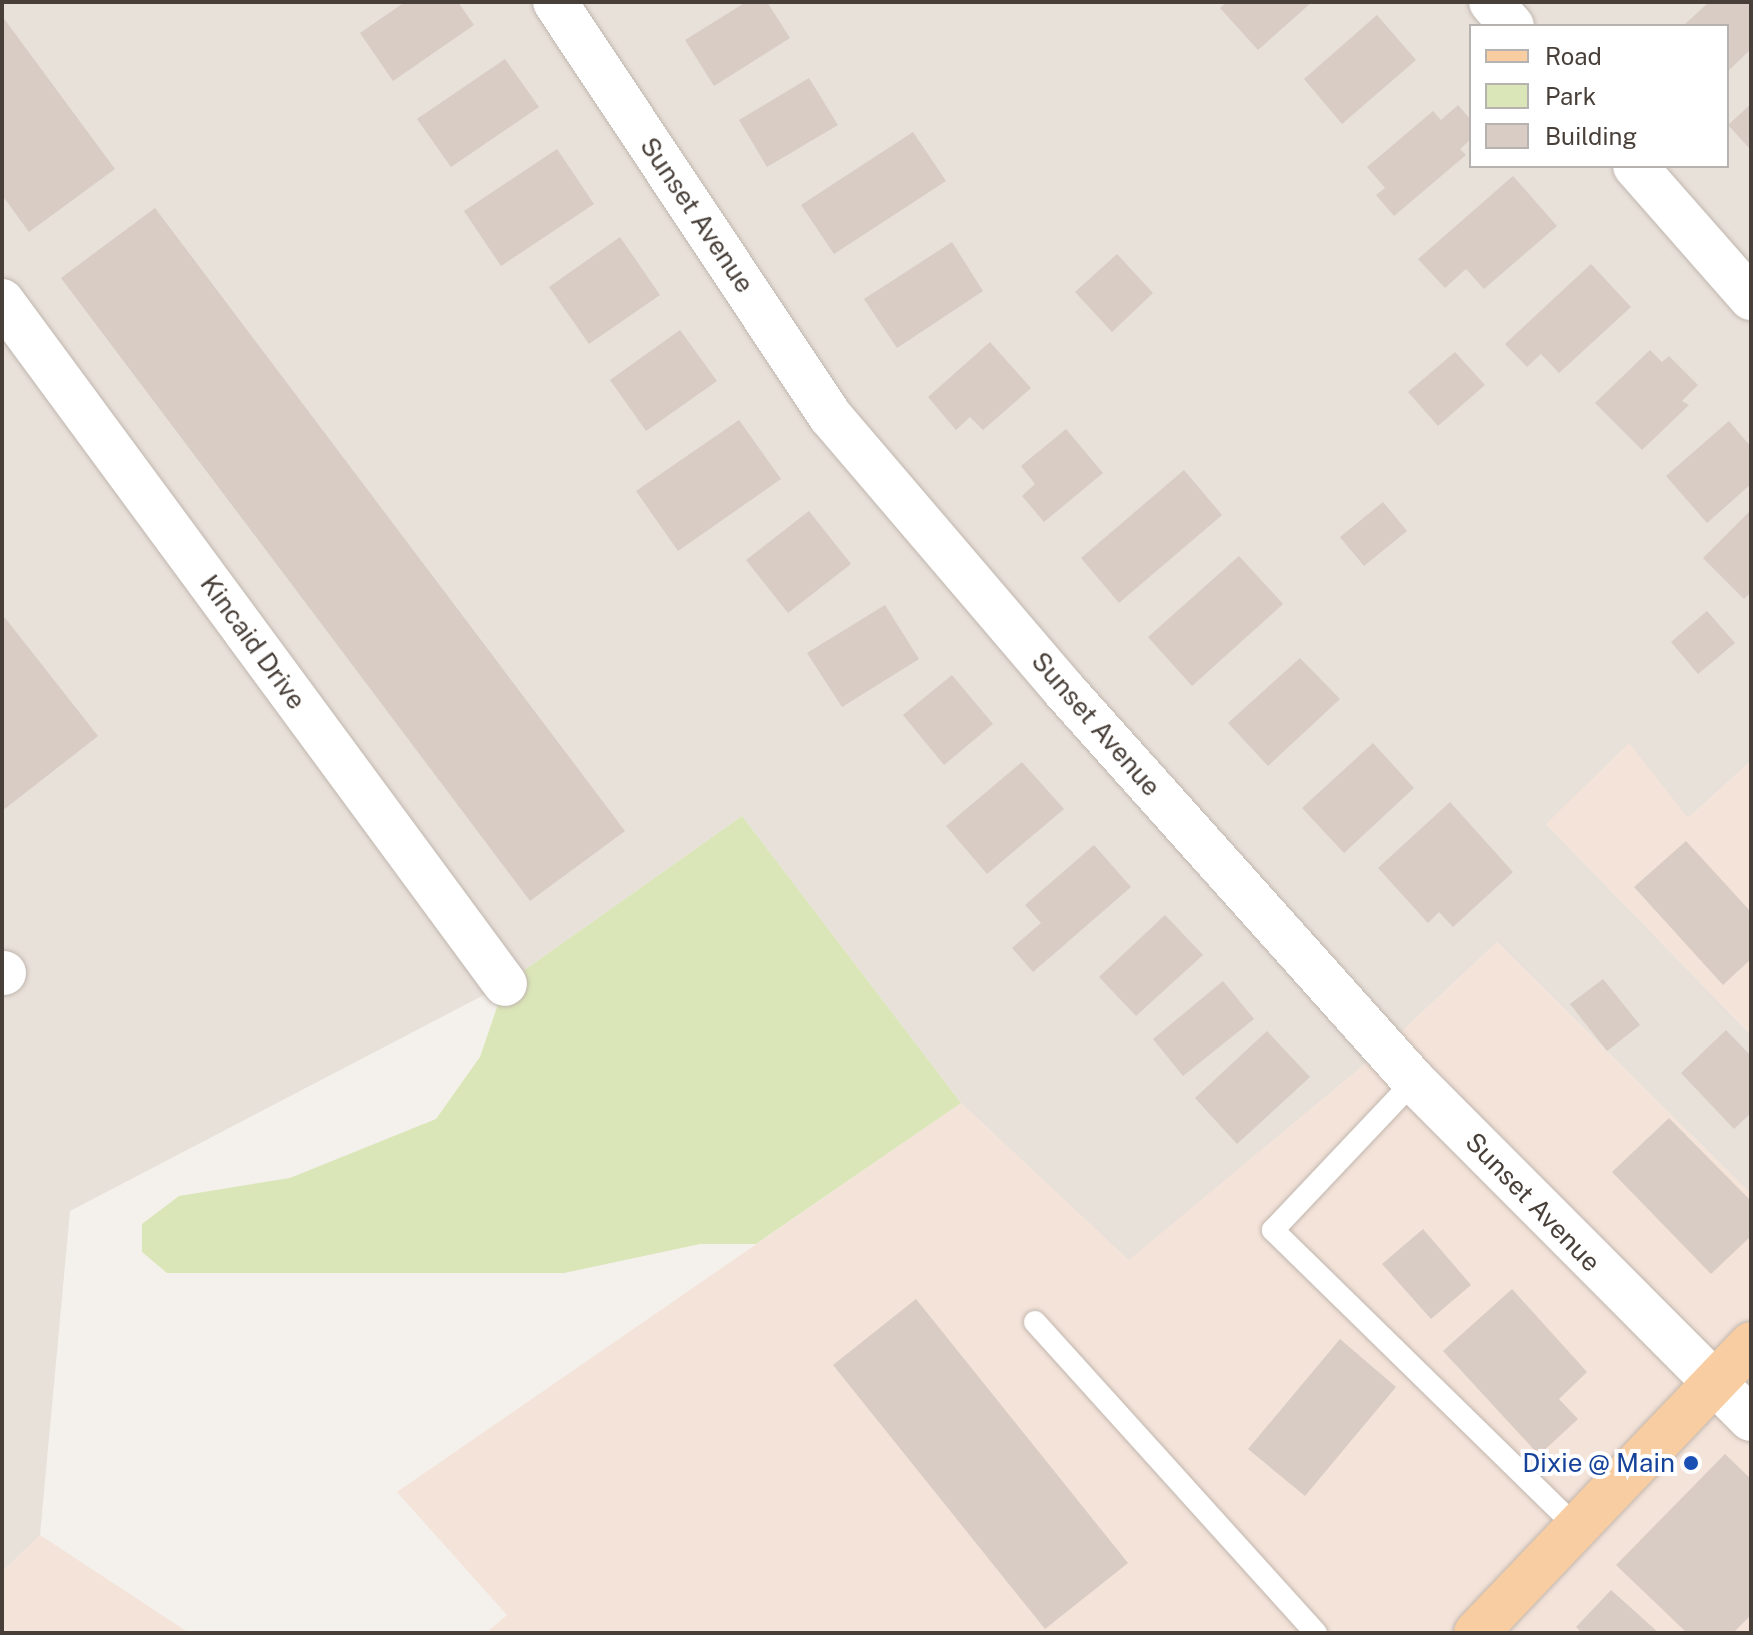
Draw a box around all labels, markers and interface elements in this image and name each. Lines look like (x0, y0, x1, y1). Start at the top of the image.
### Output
legend (1469, 24, 1729, 168)
text: Road (1545, 42, 1602, 70)
text: Park (1545, 82, 1596, 110)
text: Building (1545, 122, 1637, 150)
street label: Sunset Avenue (634, 131, 760, 299)
street label: Kincaid Drive (194, 569, 312, 715)
street label: Sunset Avenue (1025, 646, 1167, 802)
street label: Sunset Avenue (1459, 1126, 1607, 1278)
place label: Dixie @ Main (1522, 1447, 1675, 1479)
marker: Dixie @ Main (1682, 1454, 1700, 1472)

